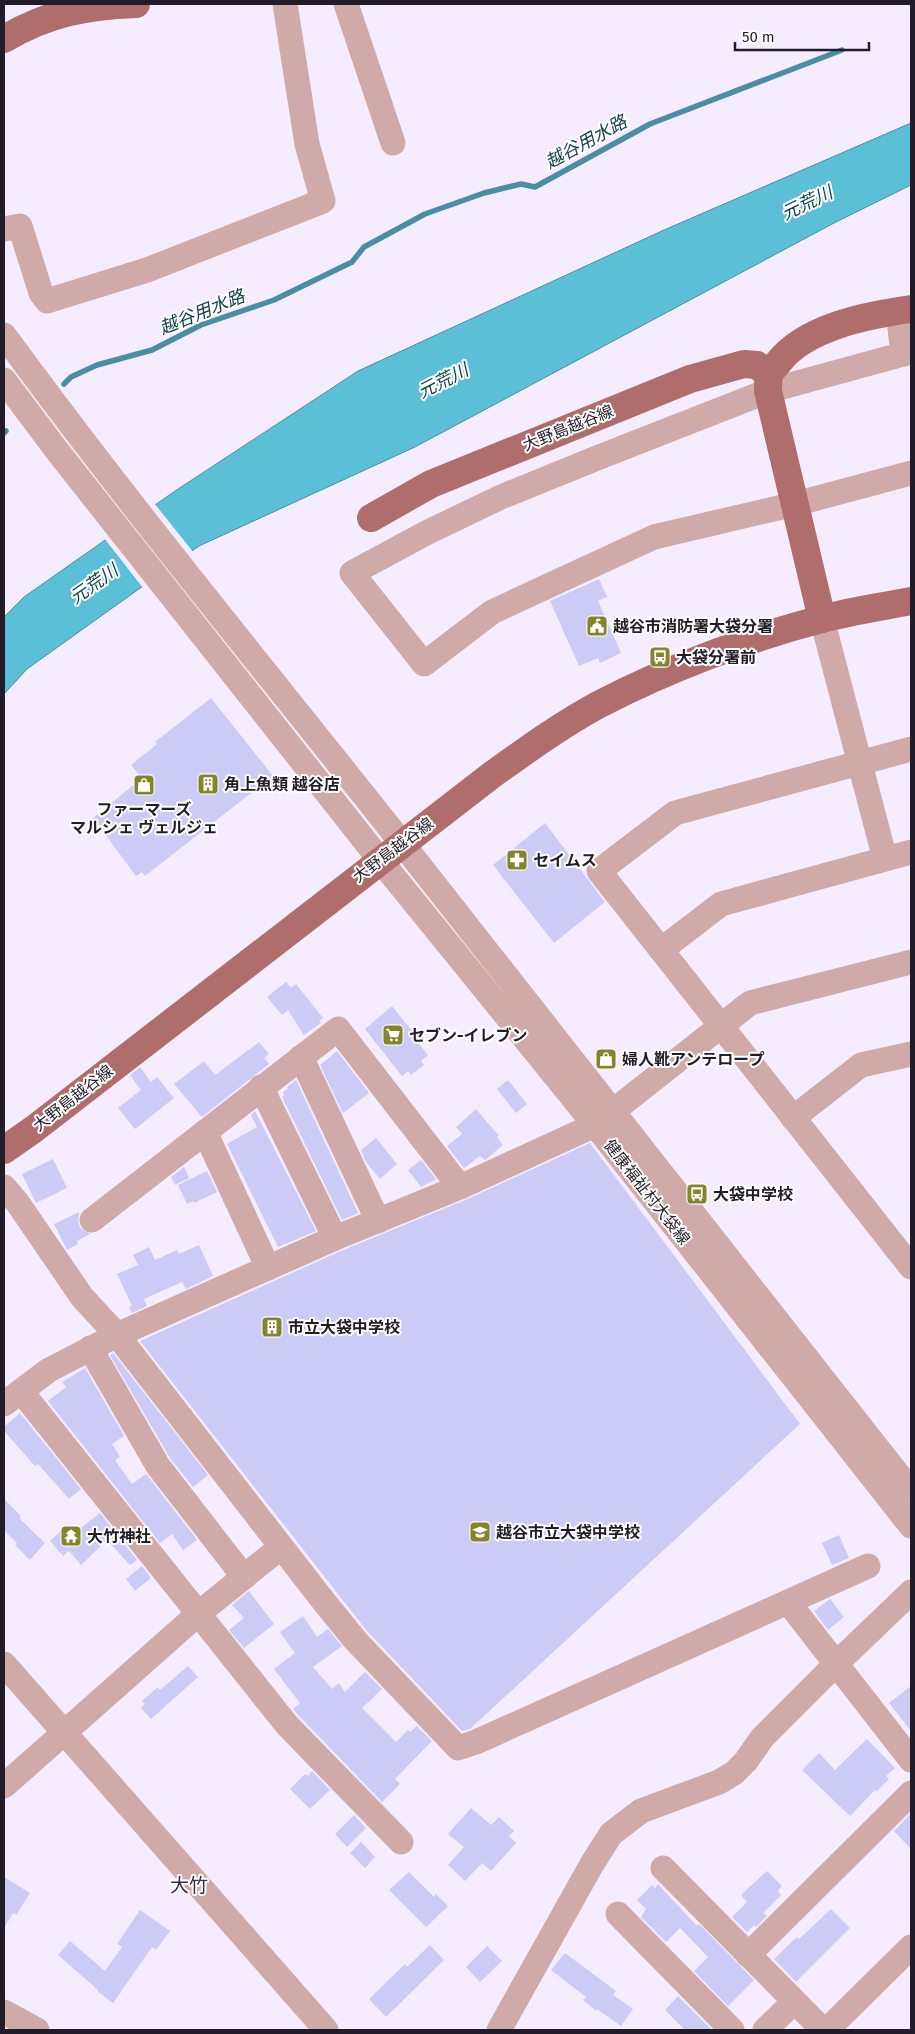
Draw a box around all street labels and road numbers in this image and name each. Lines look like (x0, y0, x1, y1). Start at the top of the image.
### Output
street label: 大野島越谷線 (520, 401, 616, 455)
street label: 大野島越谷線 (349, 814, 437, 886)
street label: 大野島越谷線 (29, 1061, 117, 1135)
street label: 健康福祉村大袋線 (600, 1136, 694, 1248)

